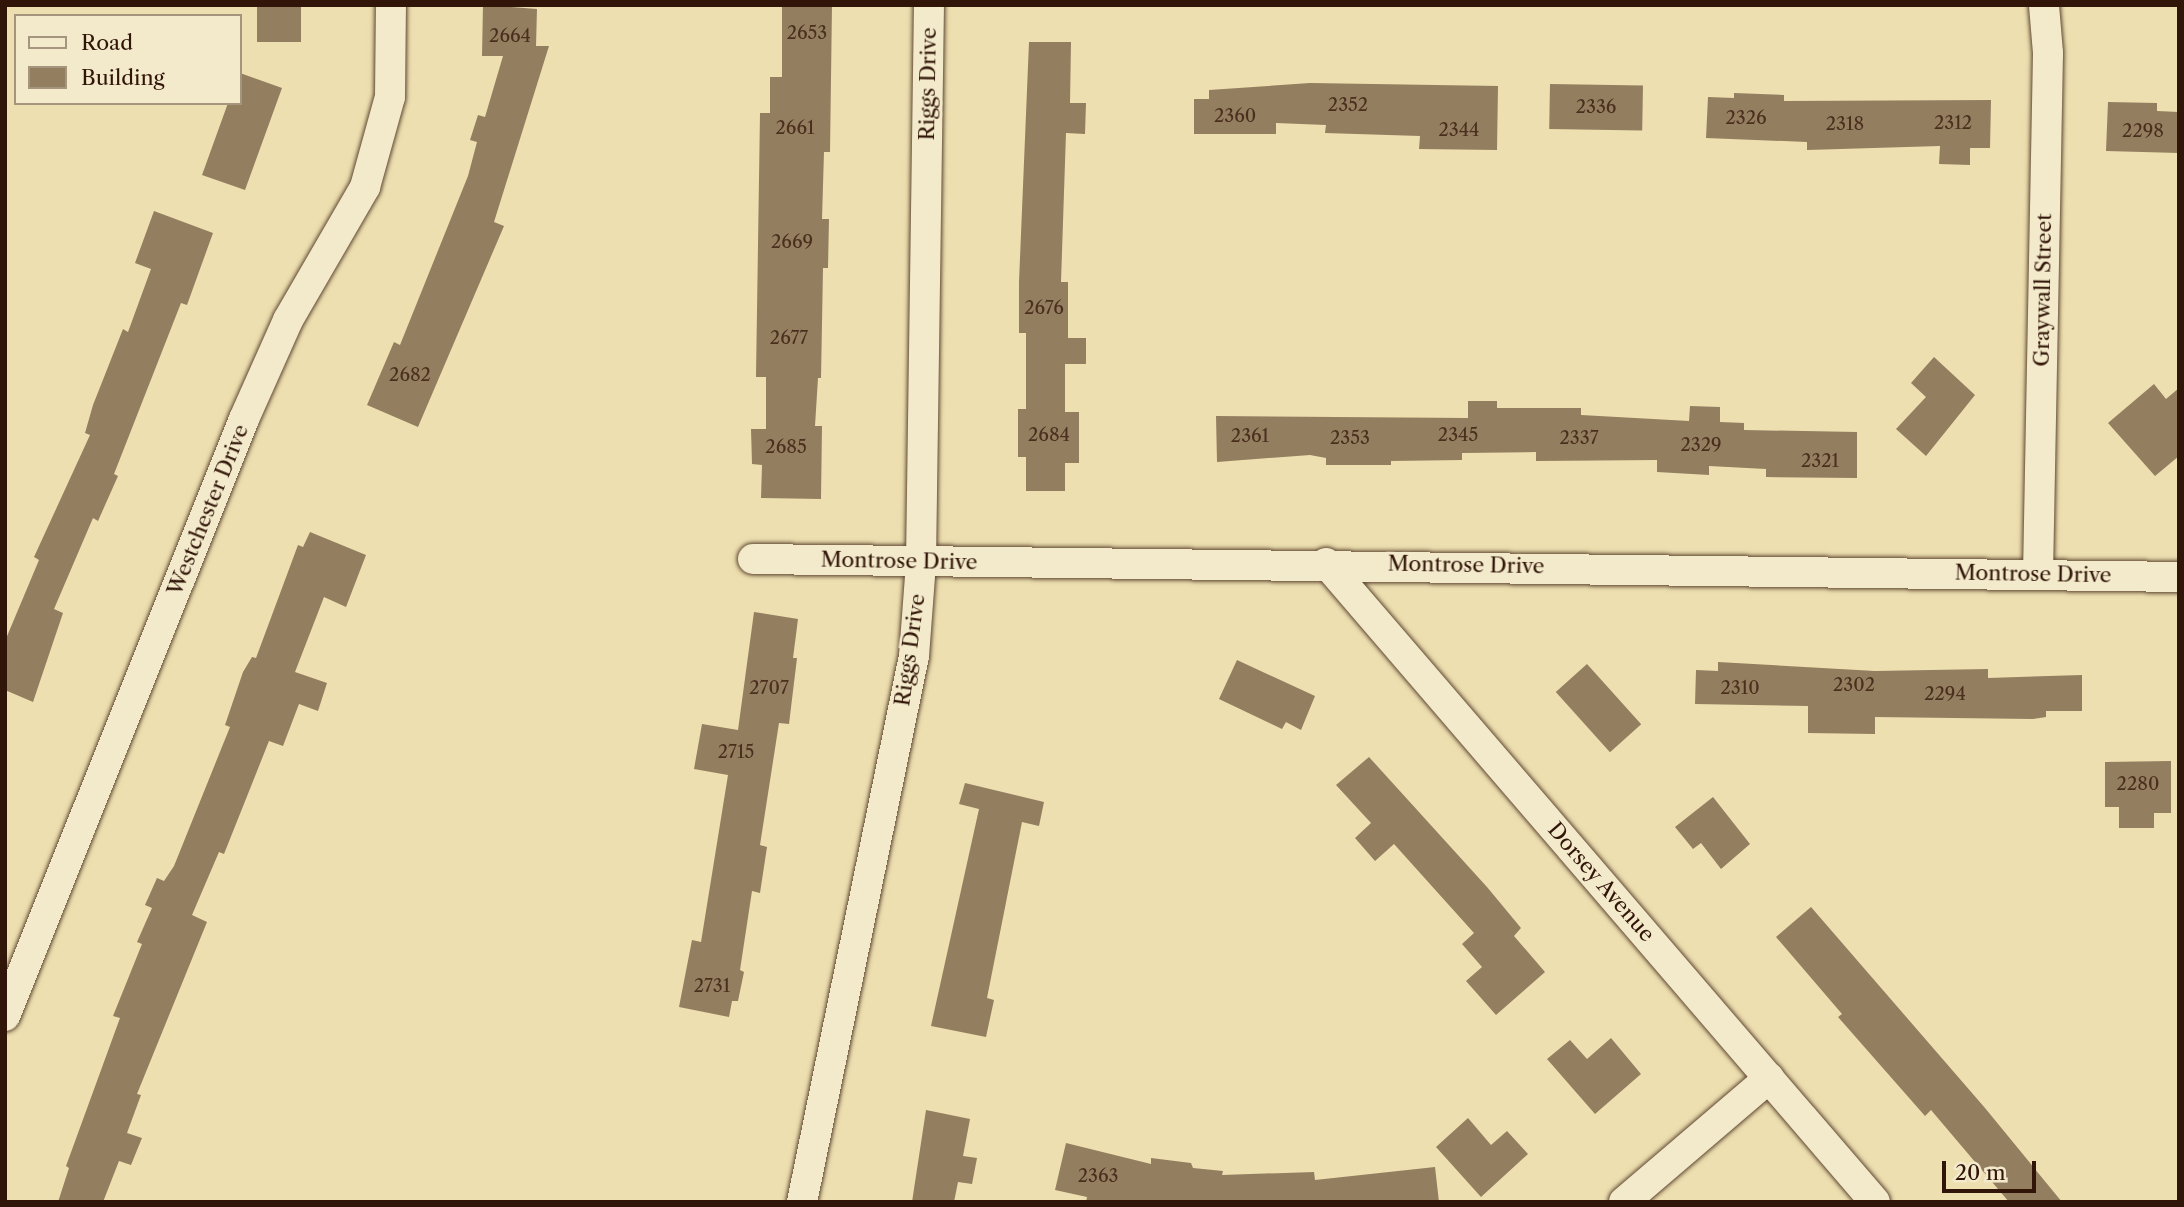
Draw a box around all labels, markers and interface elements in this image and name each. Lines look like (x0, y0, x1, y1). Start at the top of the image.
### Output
legend (14, 14, 242, 105)
house number: 2653 (787, 22, 827, 44)
house number: 2664 (489, 25, 531, 47)
street label: Riggs Drive (914, 27, 942, 141)
text: Road (81, 30, 133, 55)
text: Building (81, 65, 165, 90)
house number: 2352 (1328, 94, 1368, 116)
house number: 2336 (1576, 96, 1616, 118)
house number: 2360 (1214, 105, 1256, 127)
house number: 2326 (1725, 107, 1767, 129)
house number: 2312 (1934, 112, 1972, 134)
house number: 2318 (1826, 113, 1864, 135)
house number: 2661 (776, 117, 814, 139)
house number: 2344 (1438, 119, 1480, 141)
house number: 2298 (2122, 120, 2164, 142)
street label: Graywall Street (2029, 213, 2057, 367)
house number: 2669 (771, 231, 813, 253)
house number: 2676 (1024, 297, 1064, 319)
house number: 2677 (770, 327, 808, 349)
house number: 2682 (389, 364, 431, 386)
street label: Westchester Drive (162, 421, 254, 599)
house number: 2684 (1028, 424, 1070, 446)
house number: 2345 (1438, 424, 1478, 446)
house number: 2361 (1231, 425, 1269, 447)
house number: 2353 (1330, 427, 1370, 449)
house number: 2337 (1559, 427, 1599, 449)
house number: 2329 (1680, 434, 1722, 456)
house number: 2685 (765, 436, 807, 458)
house number: 2321 (1801, 450, 1839, 472)
street label: Montrose Drive (820, 547, 978, 575)
street label: Montrose Drive (1387, 551, 1545, 579)
street label: Montrose Drive (1954, 560, 2112, 588)
street label: Riggs Drive (890, 592, 930, 708)
house number: 2302 (1833, 674, 1875, 696)
house number: 2707 (749, 677, 789, 699)
house number: 2310 (1720, 677, 1760, 699)
house number: 2294 (1924, 683, 1966, 705)
house number: 2715 (718, 741, 754, 763)
house number: 2280 (2117, 773, 2159, 795)
street label: Dorsey Avenue (1542, 817, 1660, 947)
house number: 2731 (694, 975, 730, 997)
scale bar (1946, 1148, 2040, 1192)
text: 20 m (1955, 1160, 2006, 1185)
house number: 2363 (1078, 1165, 1118, 1187)

